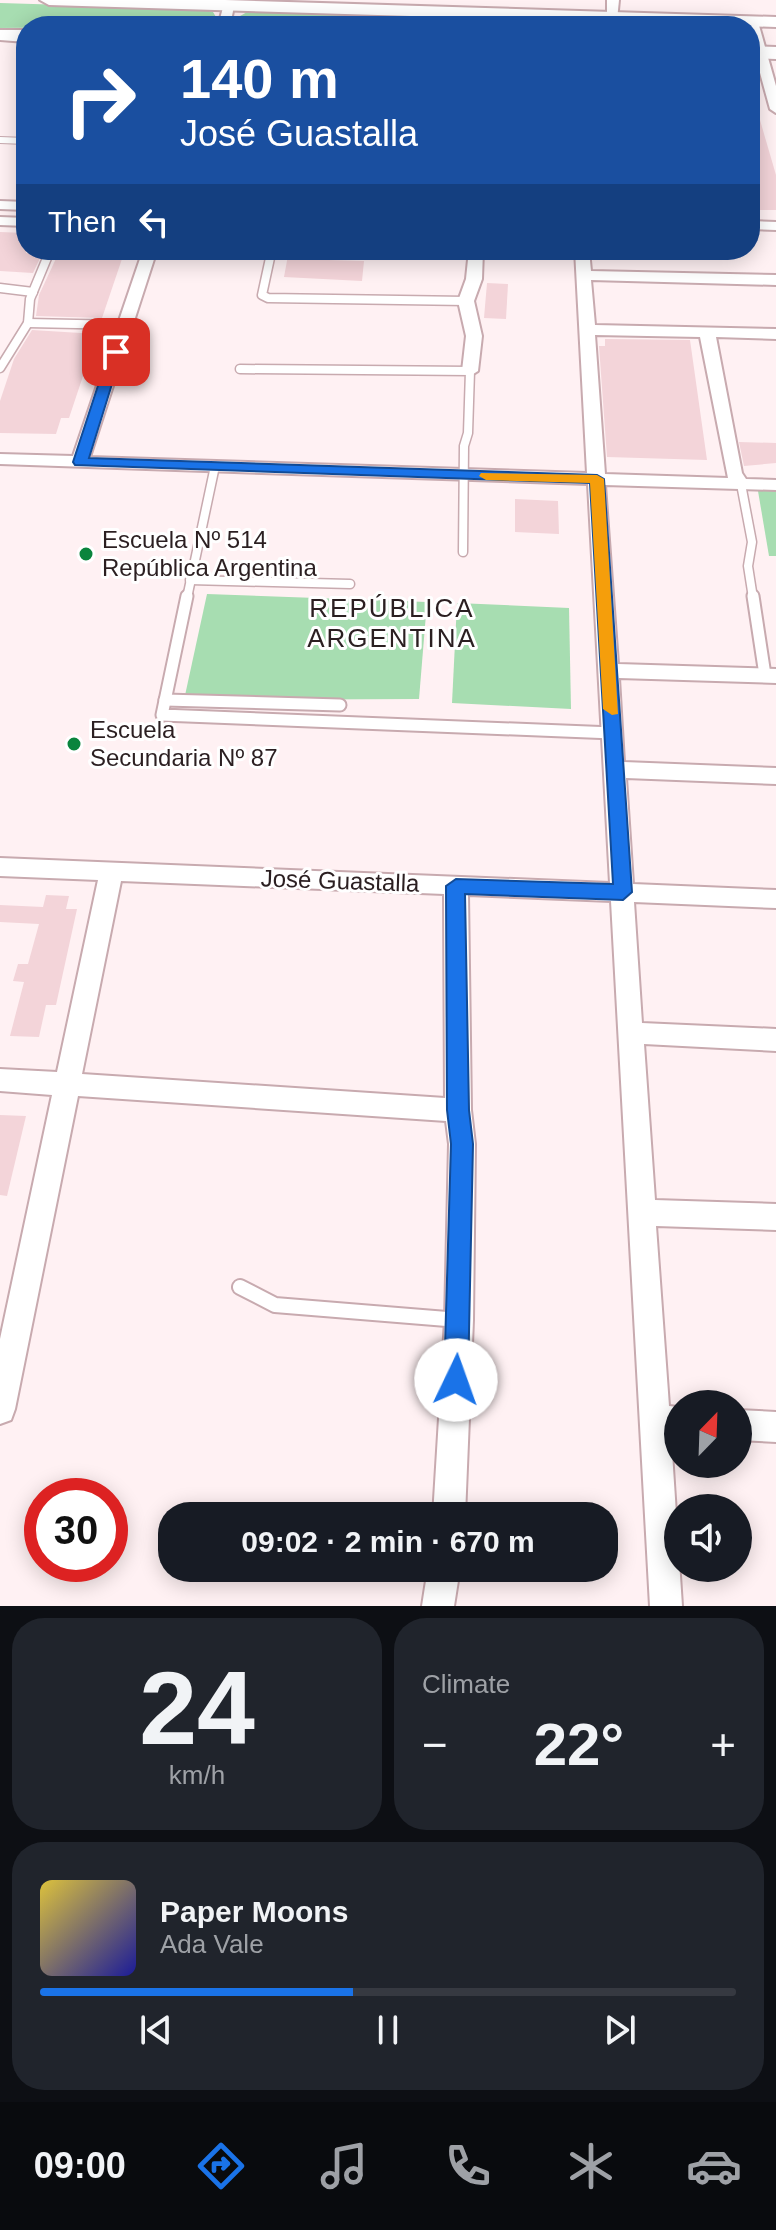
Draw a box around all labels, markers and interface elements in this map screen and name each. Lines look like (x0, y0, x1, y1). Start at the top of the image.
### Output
text: 140 m (180, 47, 339, 110)
icon: right (48, 48, 152, 152)
text: José Guastalla (180, 113, 418, 154)
icon: left (132, 200, 176, 244)
text: Then (48, 205, 116, 238)
pin (82, 318, 150, 386)
icon: arrive (94, 330, 138, 374)
place label: Escuela Nº 514 República Argentina (102, 526, 317, 581)
marker: Escuela Nº 514 República Argentina (77, 545, 95, 563)
district label: REPÚBLICA ARGENTINA (307, 593, 477, 653)
place label: Escuela Secundaria Nº 87 (90, 716, 278, 771)
marker: Escuela Secundaria Nº 87 (65, 735, 83, 753)
street label: José Guastalla (260, 864, 420, 897)
position arrow (414, 1338, 498, 1422)
north arrow (664, 1390, 752, 1478)
map controls (664, 1390, 752, 1582)
speed limit sign: 30 (24, 1478, 128, 1582)
button: sound (664, 1494, 752, 1582)
text: 09:02 · 2 min · 670 m (241, 1525, 535, 1558)
text: 24 (139, 1650, 255, 1766)
text: Climate (422, 1669, 510, 1699)
text: 22° (534, 1711, 624, 1778)
text: − (422, 1720, 448, 1769)
text: + (710, 1720, 736, 1769)
text: km/h (169, 1760, 225, 1790)
text: Paper Moons (160, 1895, 348, 1928)
text: Ada Vale (160, 1929, 264, 1959)
icon: previous (134, 2008, 178, 2052)
icon: pause (366, 2008, 410, 2052)
icon: next (598, 2008, 642, 2052)
icon: directions (193, 2138, 249, 2194)
icon: music (316, 2138, 372, 2194)
icon: phone (440, 2138, 496, 2194)
icon: climate (563, 2138, 619, 2194)
icon: car (686, 2138, 742, 2194)
text: 09:00 (34, 2145, 126, 2186)

